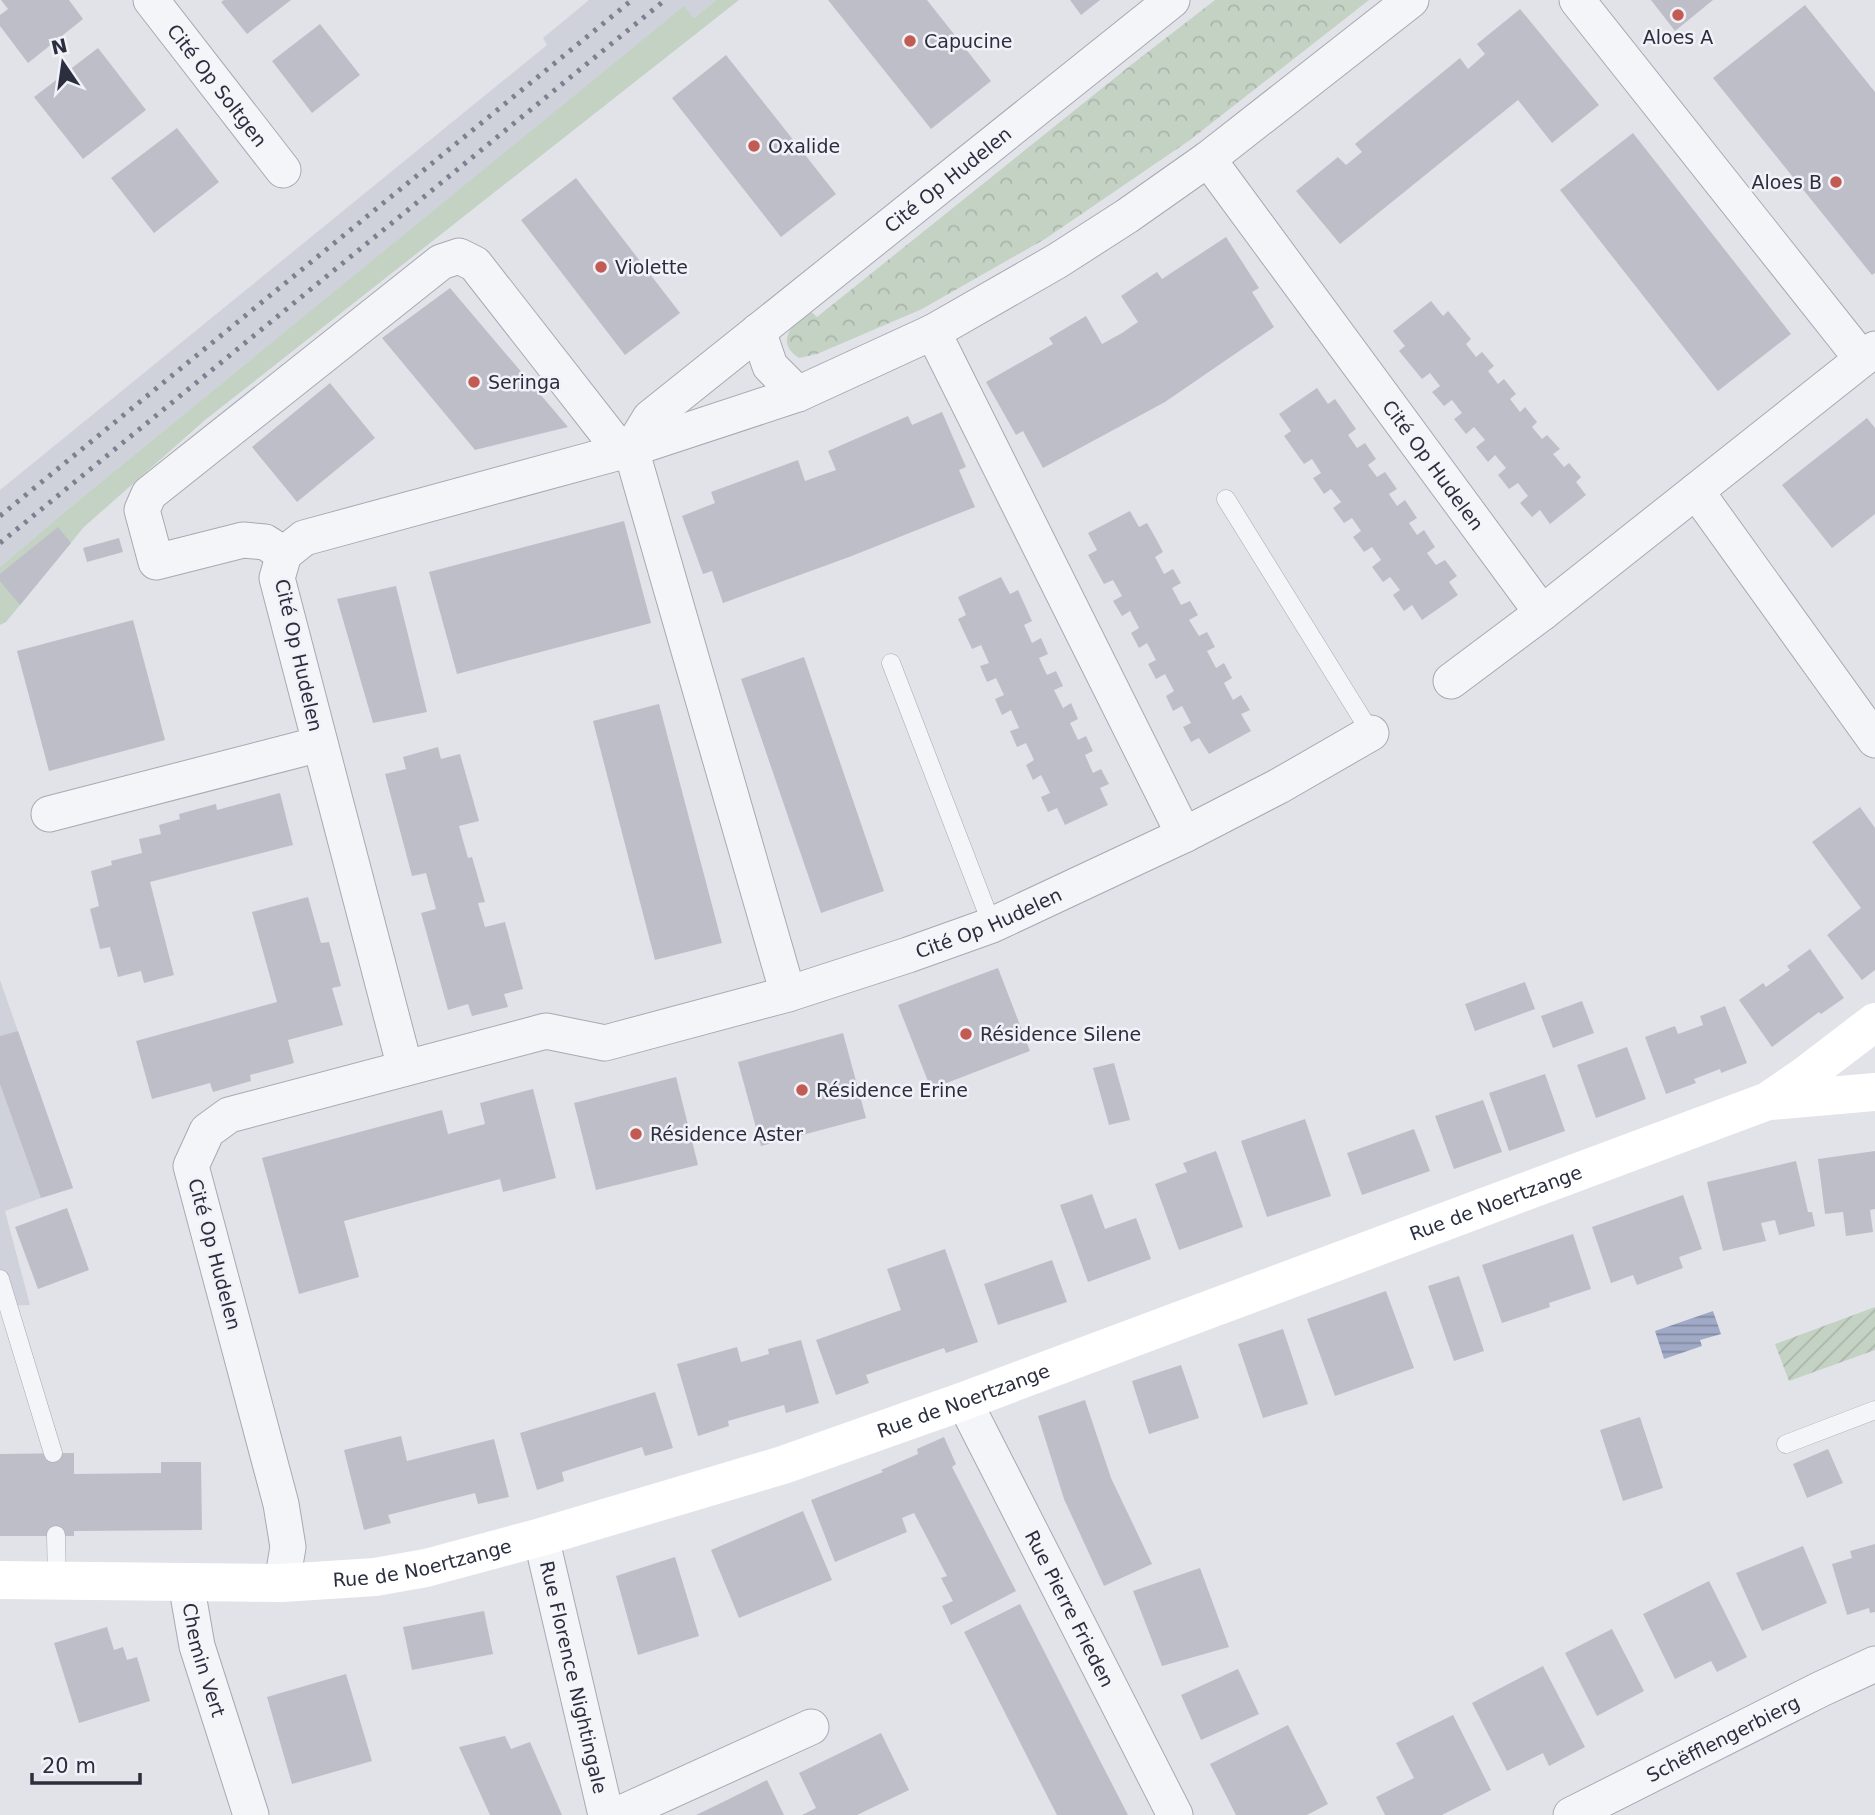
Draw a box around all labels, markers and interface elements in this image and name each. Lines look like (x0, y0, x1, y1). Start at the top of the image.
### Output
marker: Aloes A (1670, 7, 1686, 23)
street label: Cité Op Soltgen (163, 20, 272, 151)
place label: Aloes A (1643, 26, 1713, 48)
north arrow (28, 28, 98, 98)
place label: Capucine (924, 30, 1012, 52)
marker: Capucine (902, 33, 918, 49)
text: N (49, 34, 69, 59)
street label: Cité Op Hudelen (880, 122, 1016, 237)
place label: Oxalide (768, 135, 840, 157)
marker: Oxalide (746, 138, 762, 154)
place label: Aloes B (1751, 171, 1822, 193)
marker: Aloes B (1828, 174, 1844, 190)
place label: Violette (615, 256, 688, 278)
marker: Violette (593, 259, 609, 275)
place label: Seringa (488, 371, 561, 393)
marker: Seringa (466, 374, 482, 390)
street label: Cité Op Hudelen (1378, 396, 1488, 534)
street label: Cité Op Hudelen (271, 577, 327, 733)
street label: Cité Op Hudelen (913, 883, 1065, 962)
place label: Résidence Silene (980, 1023, 1141, 1045)
marker: Résidence Silene (958, 1026, 974, 1042)
place label: Résidence Erine (816, 1079, 968, 1101)
marker: Résidence Erine (794, 1082, 810, 1098)
place label: Résidence Aster (650, 1123, 803, 1145)
marker: Résidence Aster (628, 1126, 644, 1142)
street label: Rue de Noertzange (1406, 1160, 1585, 1245)
street label: Cité Op Hudelen (184, 1176, 246, 1332)
street label: Rue de Noertzange (874, 1359, 1053, 1442)
street label: Rue Pierre Frieden (1021, 1527, 1119, 1691)
street label: Rue de Noertzange (332, 1534, 514, 1591)
street label: Rue Florence Nightingale (536, 1559, 612, 1796)
street label: Chemin Vert (179, 1601, 230, 1720)
street label: Schëfflengerbierg (1643, 1691, 1803, 1786)
scale bar (32, 1742, 140, 1786)
text: 20 m (42, 1754, 96, 1778)

